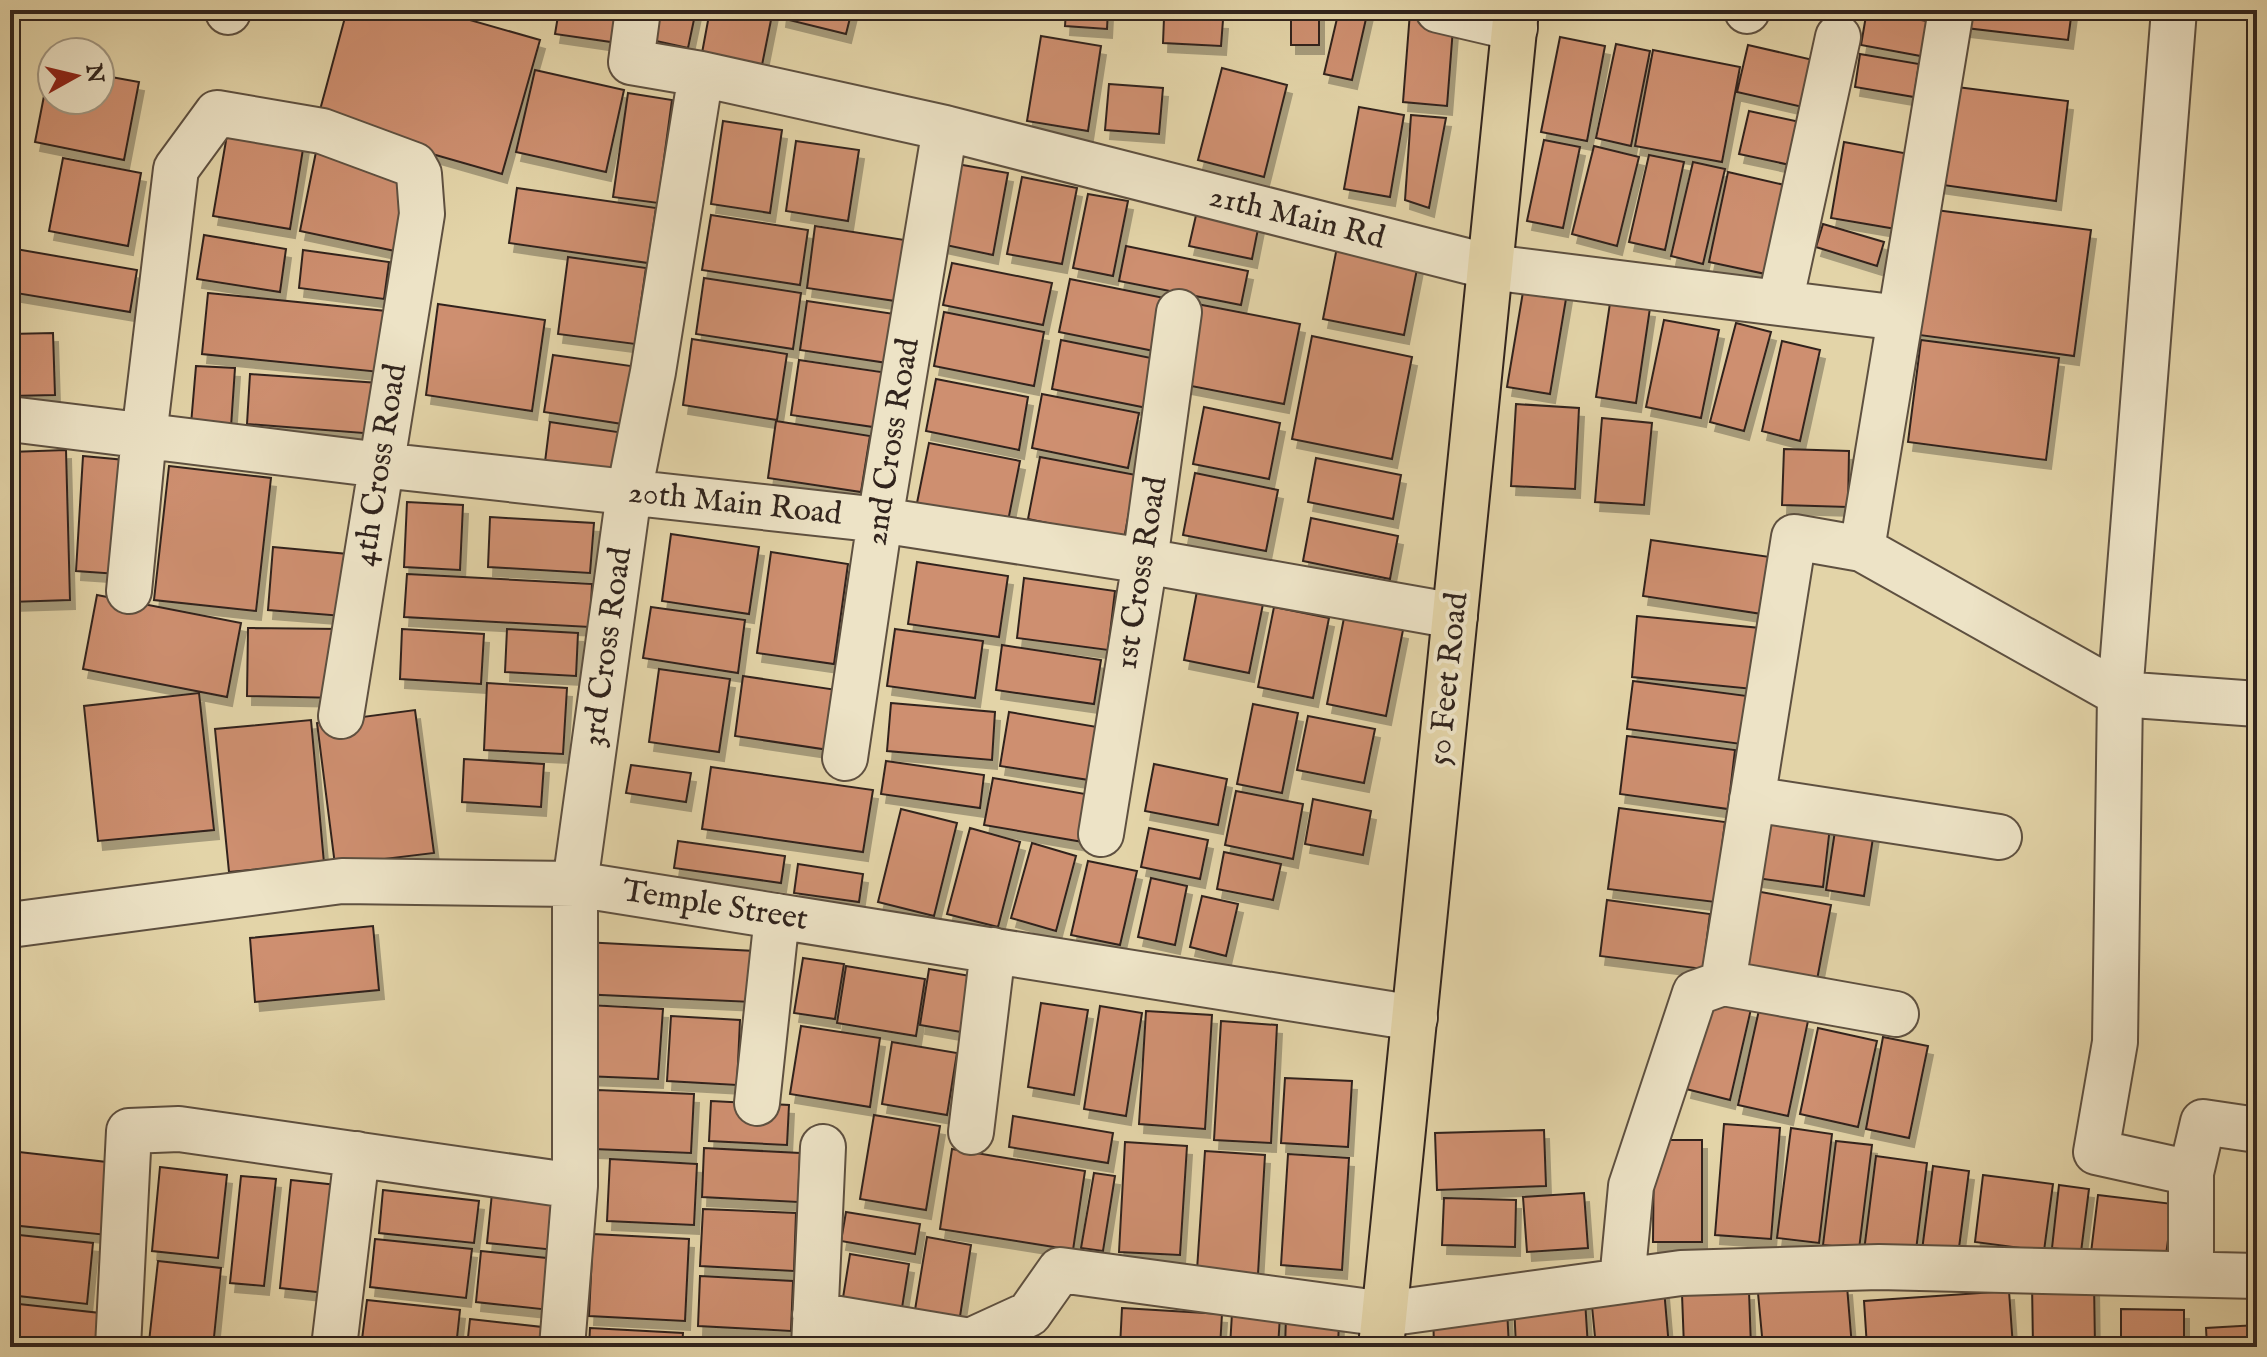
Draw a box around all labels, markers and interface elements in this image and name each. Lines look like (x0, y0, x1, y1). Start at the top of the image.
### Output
north arrow (36, 36, 116, 116)
text: N (78, 61, 109, 85)
street label: 21th Main Rd (1205, 176, 1390, 260)
street label: 2nd Cross Road (856, 334, 930, 549)
street label: 4th Cross Road (345, 360, 417, 569)
street label: 20th Main Road (626, 472, 845, 536)
street label: 1st Cross Road (1107, 473, 1178, 672)
street label: 3rd Cross Road (574, 544, 642, 750)
street label: 50 Feet Road (1420, 589, 1479, 768)
street label: Temple Street (619, 871, 811, 941)

